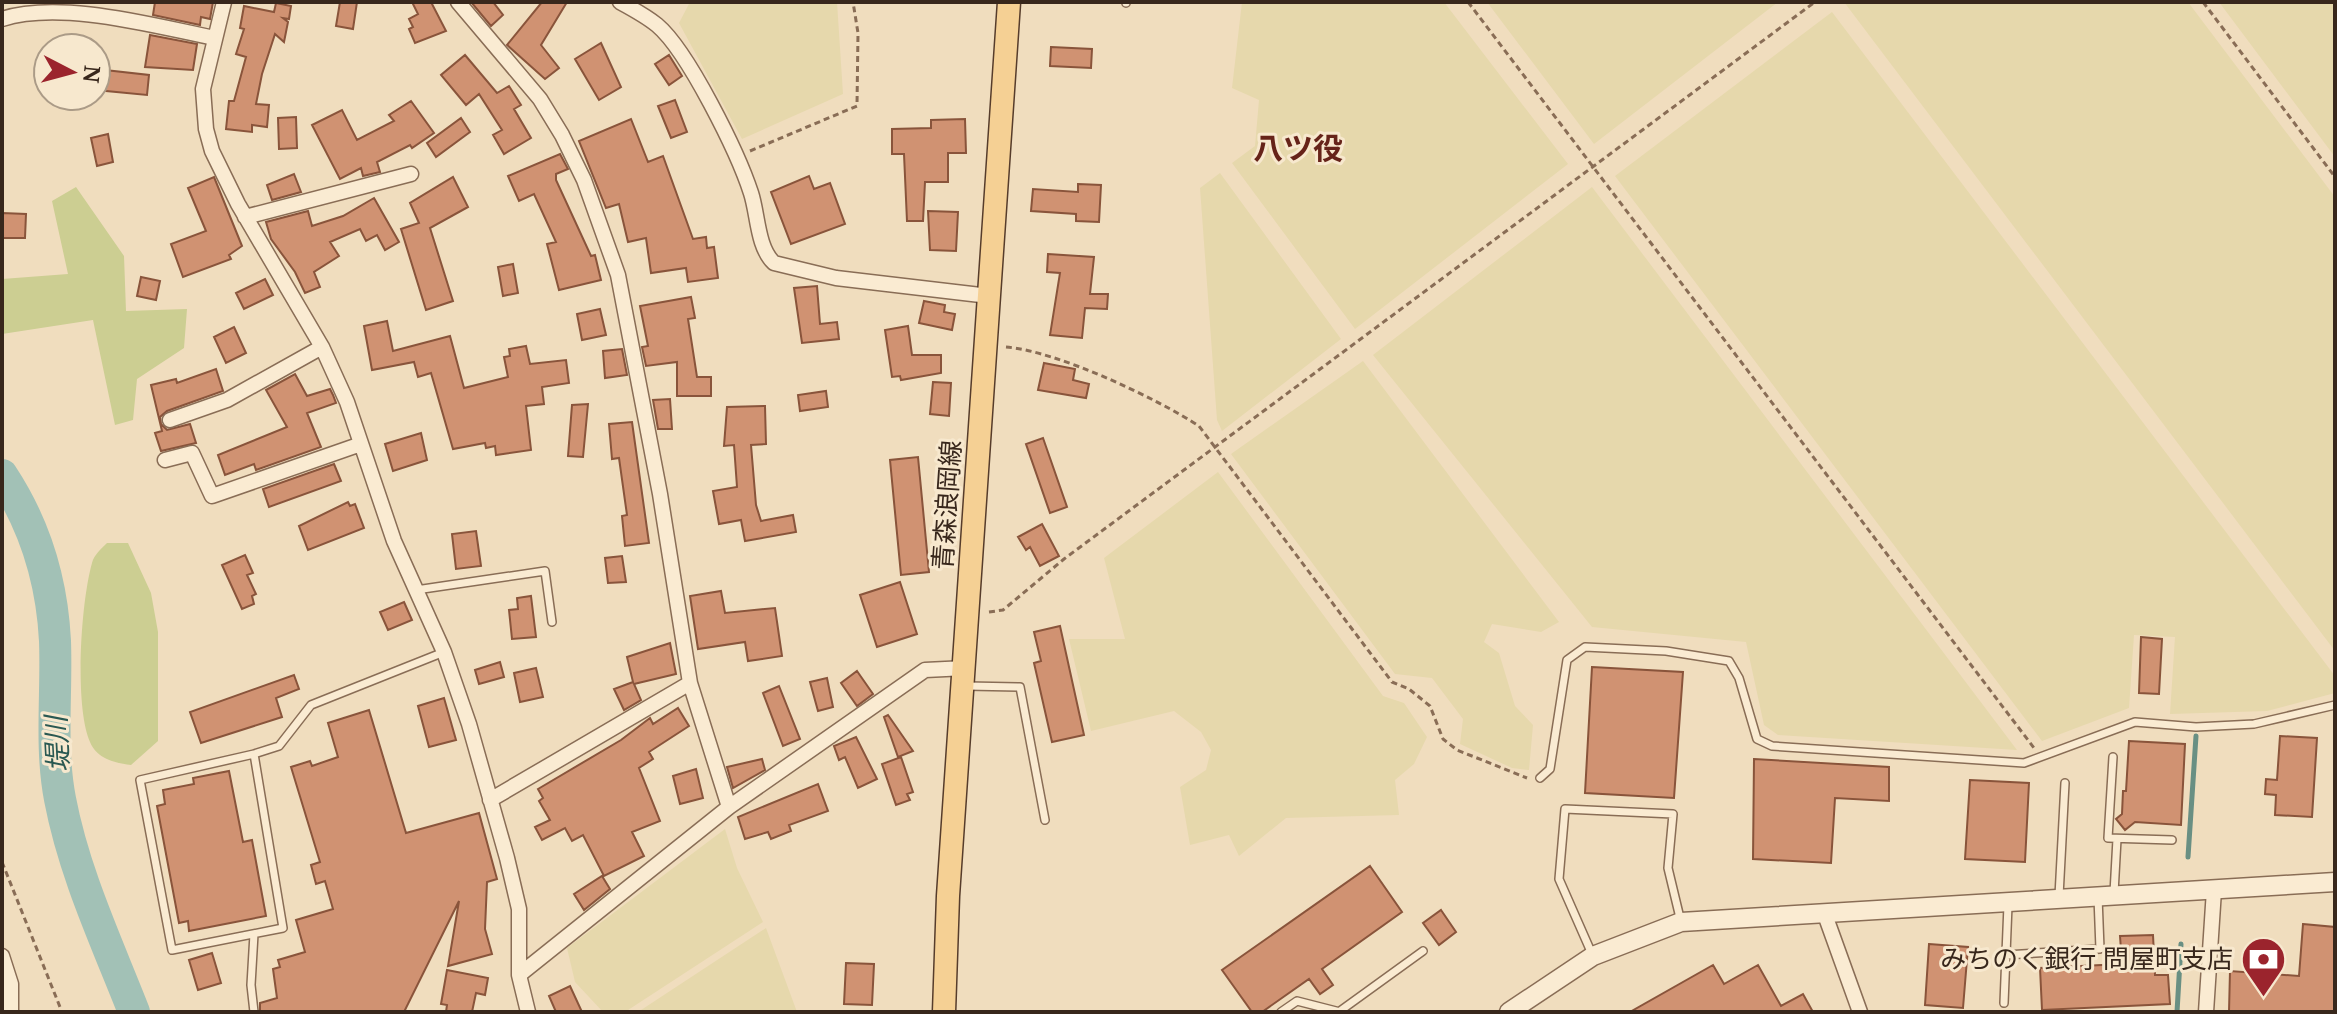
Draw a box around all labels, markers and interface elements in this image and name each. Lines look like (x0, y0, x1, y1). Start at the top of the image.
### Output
north arrow (32, 32, 112, 112)
text: N (77, 64, 109, 84)
district label: 八ツ役 (1253, 127, 1343, 168)
street label: 青森浪岡線 (924, 439, 968, 571)
water label: 堤川 (35, 712, 76, 773)
bank icon: みちのく銀行 問屋町支店 (2240, 935, 2288, 998)
place label: みちのく銀行 問屋町支店 (1940, 940, 2233, 976)

